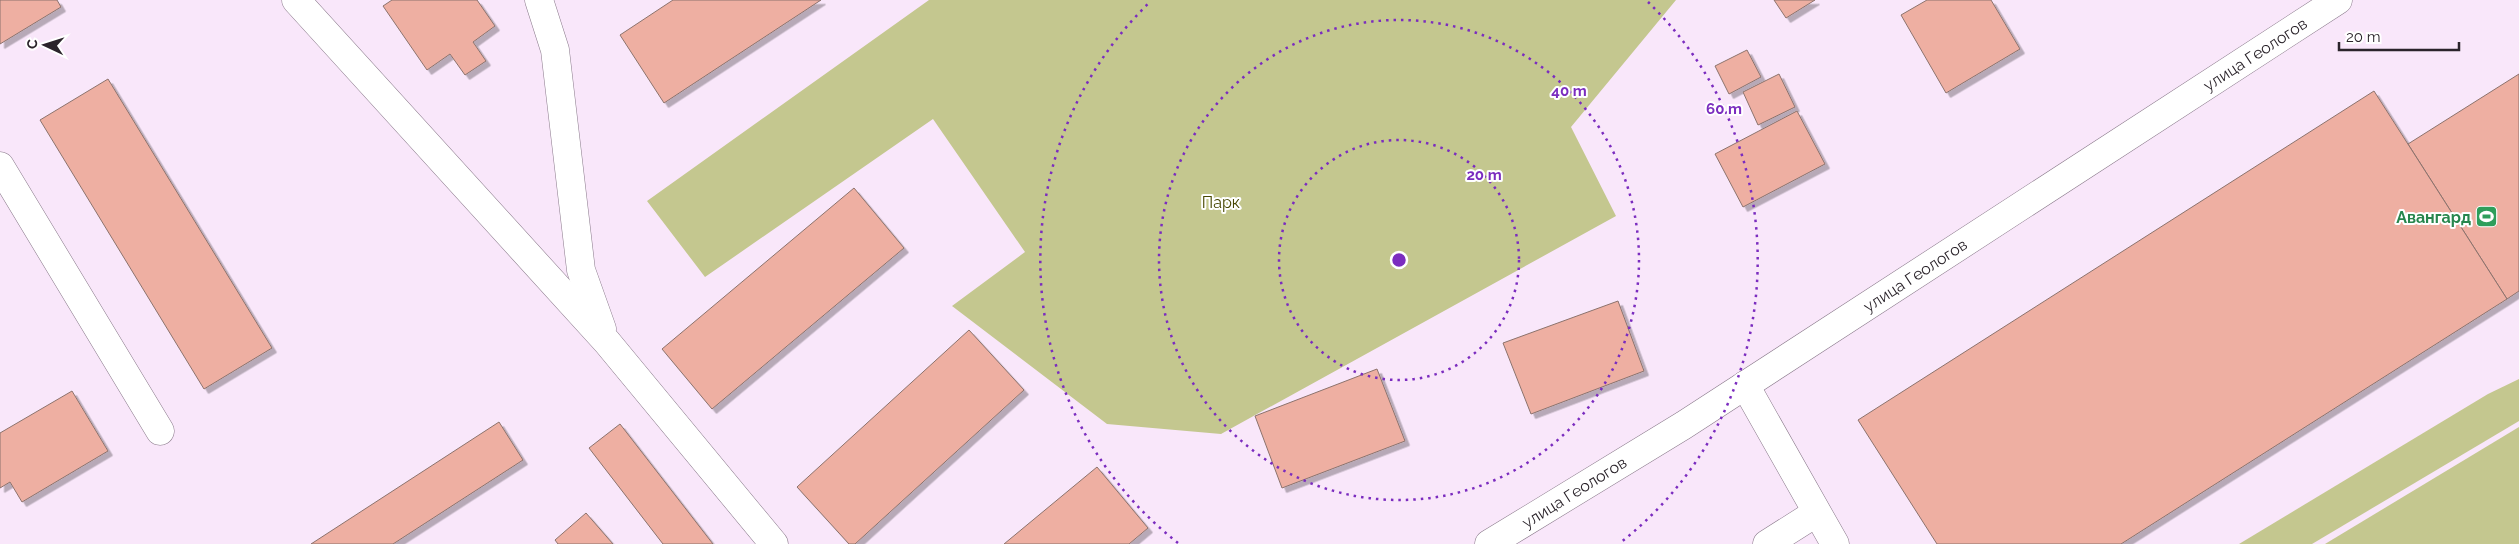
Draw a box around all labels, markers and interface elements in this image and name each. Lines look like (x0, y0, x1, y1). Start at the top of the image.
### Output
street label: улица Геологов (2200, 14, 2311, 95)
north arrow (20, 20, 70, 70)
scale bar (2339, 20, 2459, 52)
text: 20 m (2346, 28, 2381, 46)
text: С (24, 38, 40, 49)
text: 40 m (1551, 82, 1587, 100)
text: 60 m (1706, 100, 1742, 118)
text: 20 m (1466, 166, 1502, 184)
park label: Парк (1202, 193, 1240, 212)
sports icon: Авангард (2475, 205, 2499, 229)
place label: Авангард (2396, 208, 2471, 227)
street label: улица Геологов (1860, 235, 1971, 316)
centre of rings (1390, 251, 1408, 269)
street label: улица Геологов (1518, 453, 1630, 532)

